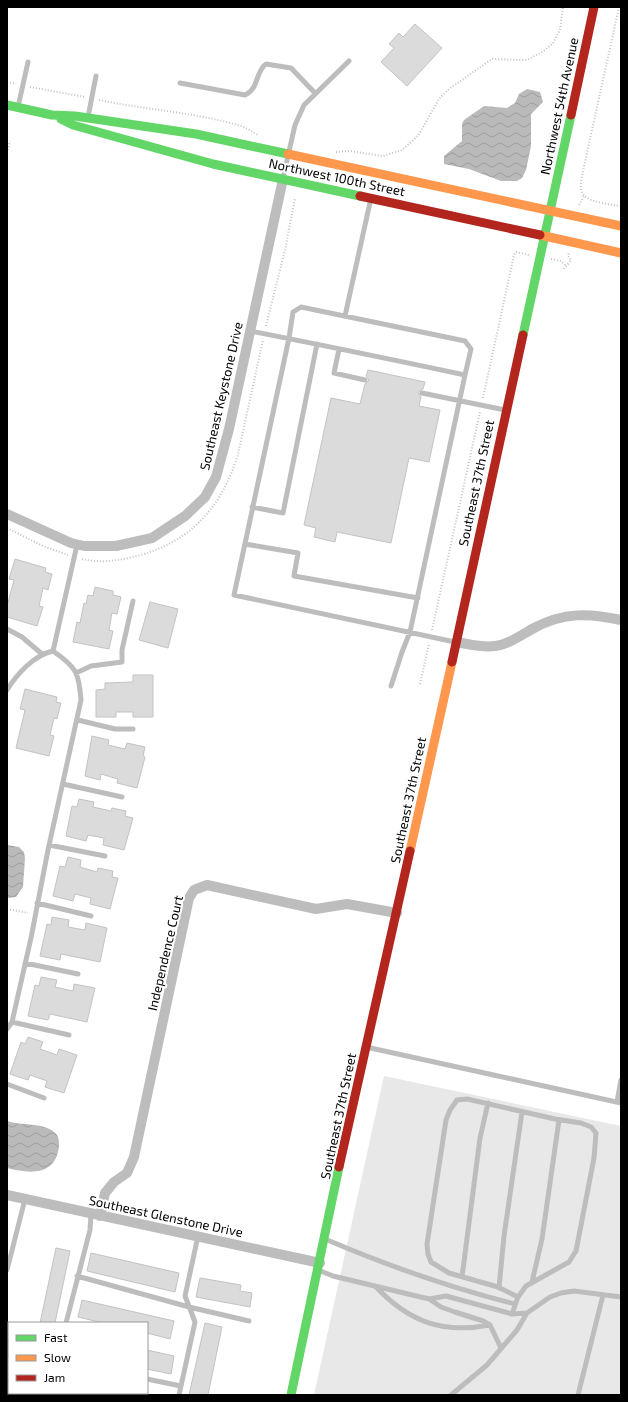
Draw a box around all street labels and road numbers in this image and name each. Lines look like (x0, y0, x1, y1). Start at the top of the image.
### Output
street label: Northwest 54th Avenue (537, 36, 581, 176)
street label: Northwest 100th Street (267, 155, 407, 199)
street label: Southeast Keystone Drive (196, 320, 246, 472)
street label: Southeast 37th Street (455, 418, 497, 548)
street label: Southeast 37th Street (387, 735, 429, 865)
street label: Independence Court (144, 894, 186, 1012)
street label: Southeast 37th Street (317, 1051, 359, 1181)
street label: Southeast Glenstone Drive (88, 1192, 244, 1240)

